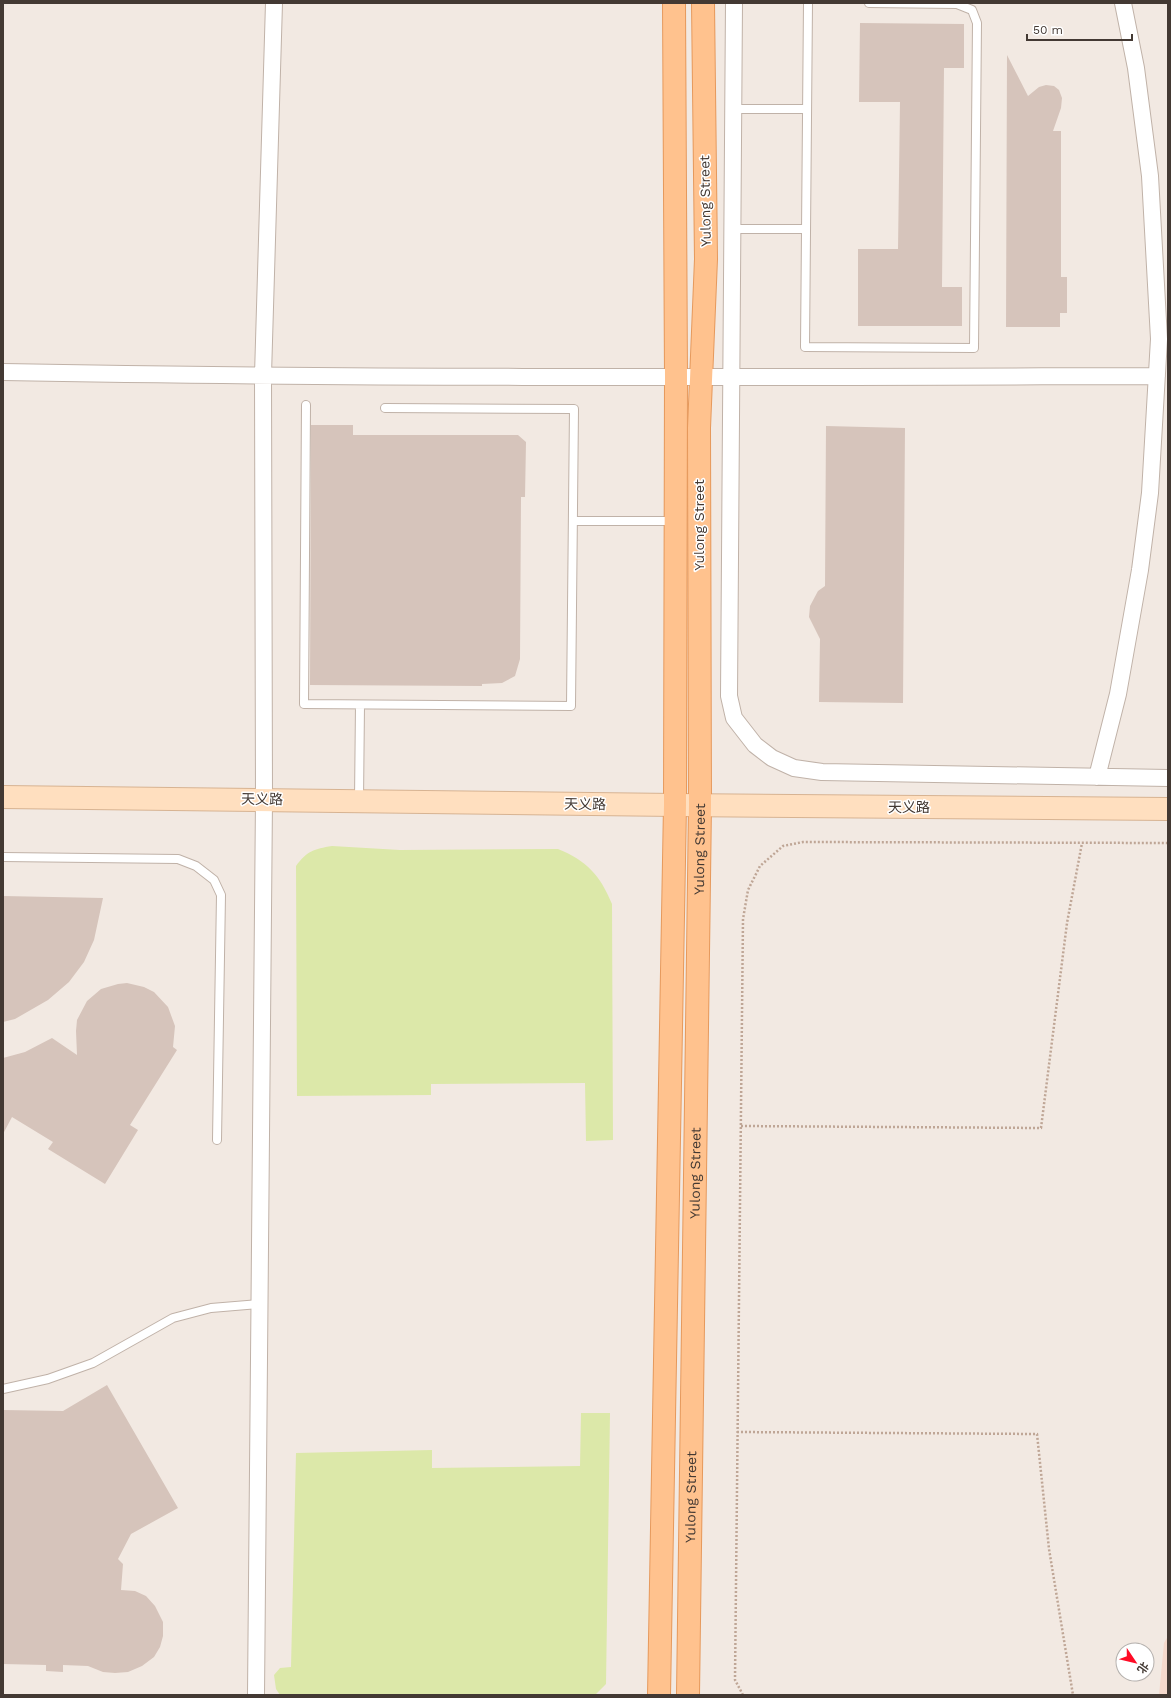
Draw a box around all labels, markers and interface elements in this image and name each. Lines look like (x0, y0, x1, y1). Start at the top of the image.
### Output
scale bar (1027, 16, 1132, 42)
text: 50 m (1033, 23, 1063, 37)
street label: Yulong Street (696, 155, 714, 247)
street label: Yulong Street (691, 479, 707, 571)
street label: 天义路 (241, 791, 283, 807)
street label: 天义路 (564, 796, 606, 812)
street label: 天义路 (888, 799, 930, 815)
street label: Yulong Street (691, 803, 708, 895)
street label: Yulong Street (686, 1127, 704, 1219)
street label: Yulong Street (682, 1451, 699, 1543)
north arrow (1115, 1642, 1155, 1682)
text: 北 (1134, 1659, 1151, 1676)

